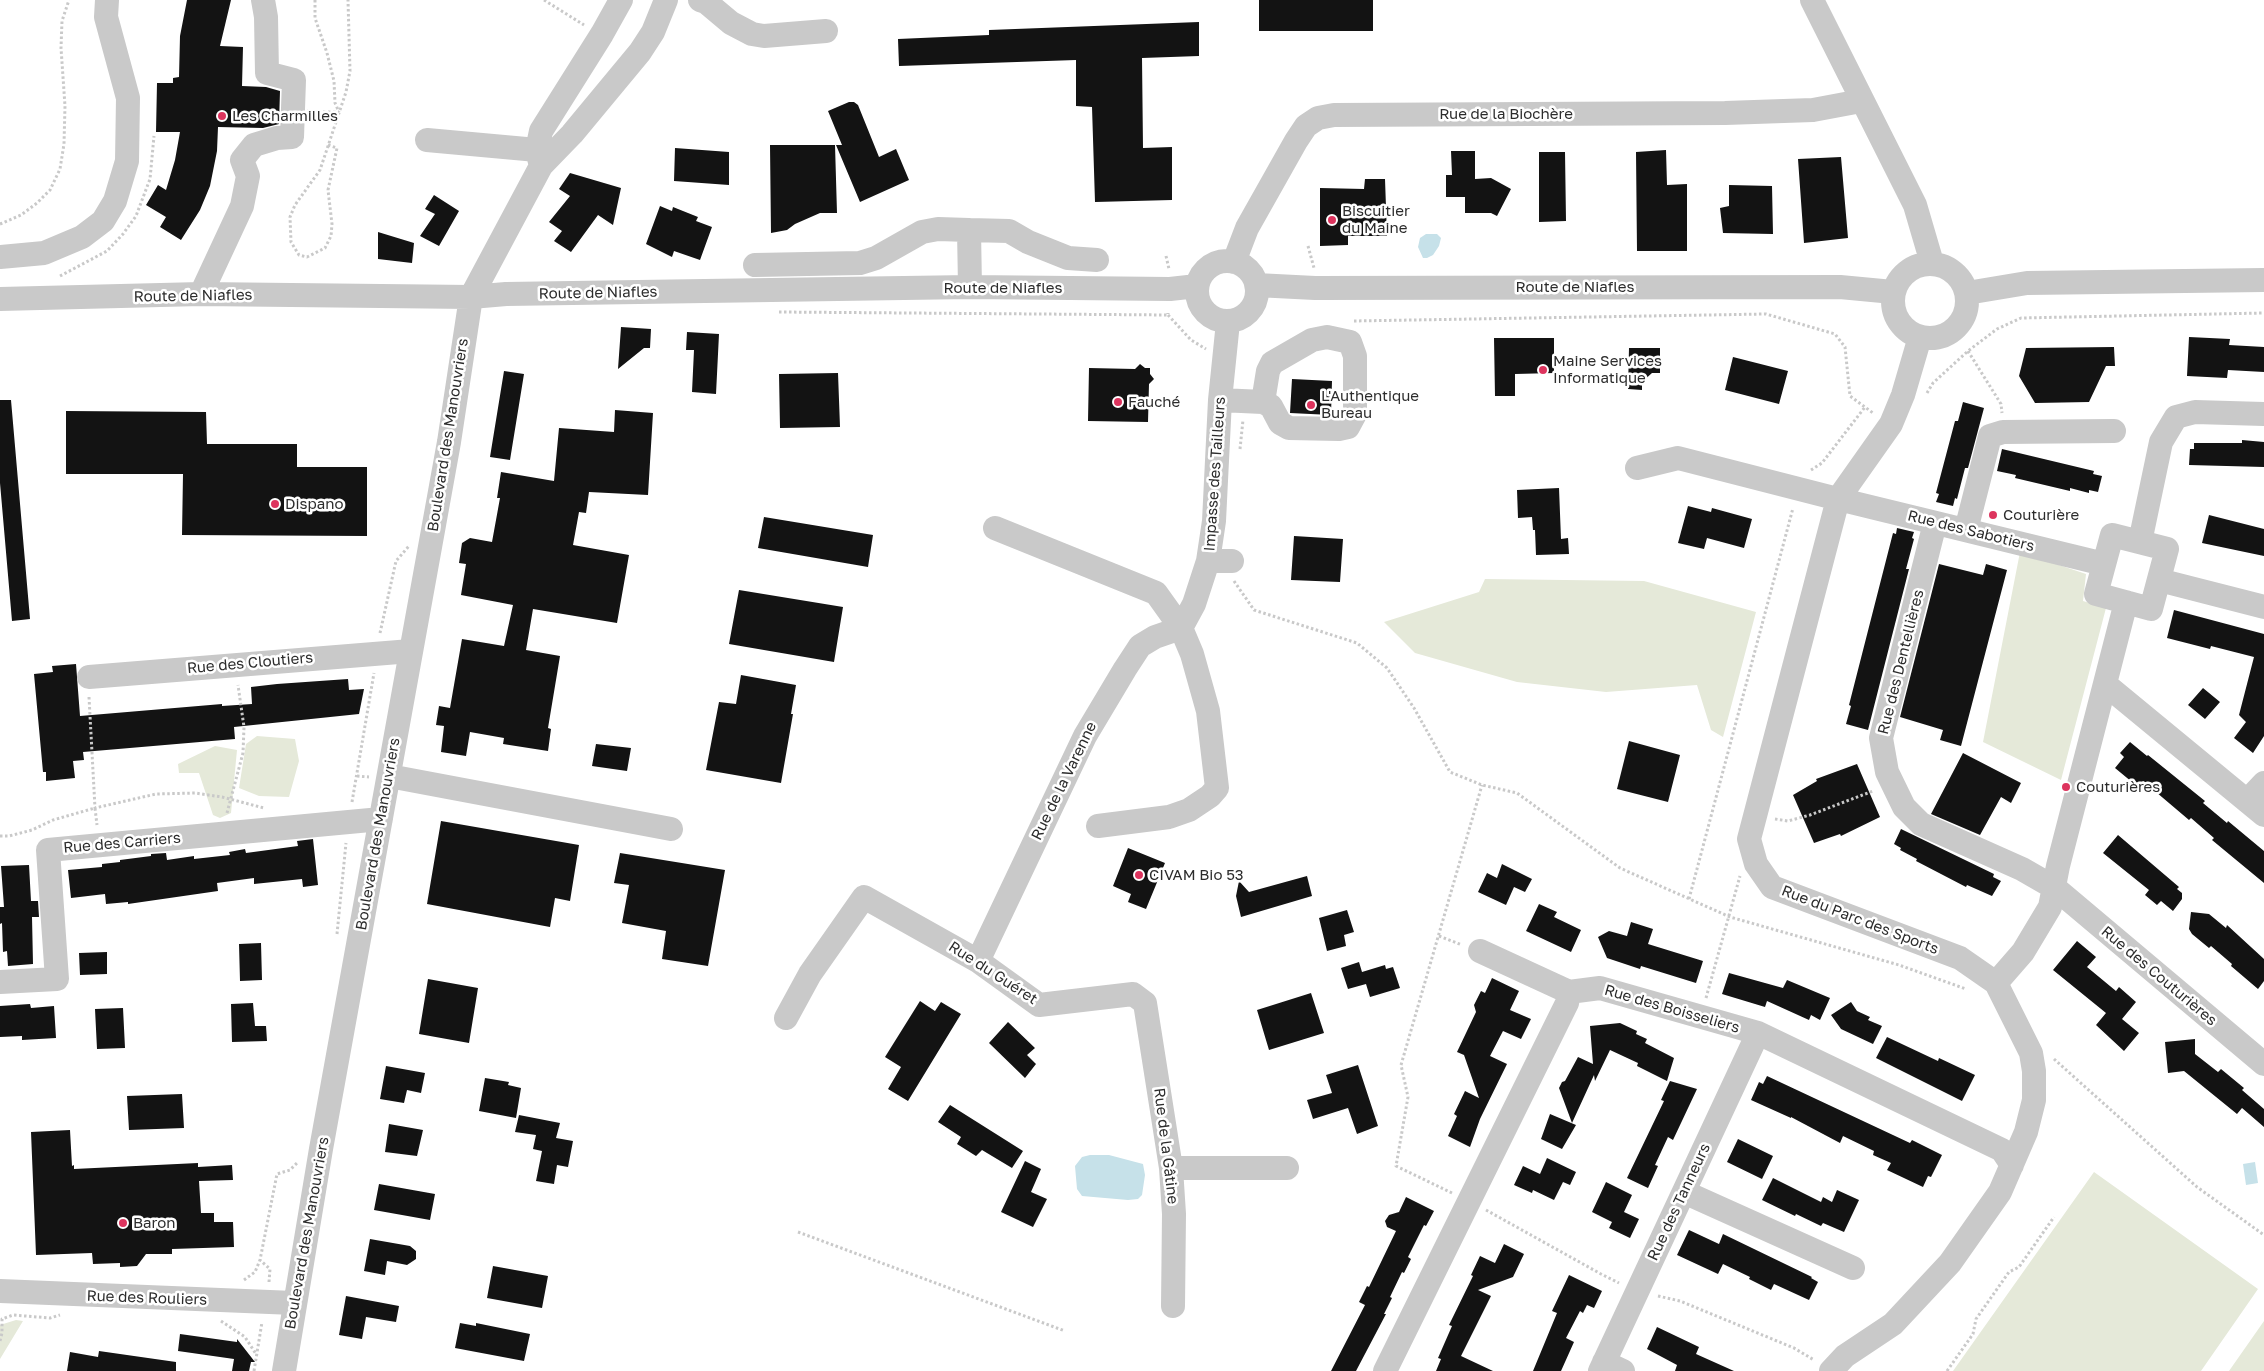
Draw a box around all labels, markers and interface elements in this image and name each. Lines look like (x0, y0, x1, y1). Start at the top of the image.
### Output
street label: Rue de la Biochère (1439, 105, 1573, 123)
place label: Les Charmilles (232, 107, 338, 125)
marker: Les Charmilles (216, 110, 228, 122)
place label: Biscuitier du Maine (1342, 202, 1410, 237)
marker: Biscuitier du Maine (1326, 214, 1338, 226)
street label: Route de Niafles (1516, 278, 1634, 296)
street label: Route de Niafles (944, 279, 1062, 297)
street label: Route de Niafles (538, 283, 658, 303)
street label: Route de Niafles (133, 286, 253, 306)
street label: Boulevard des Manouvriers (424, 337, 472, 533)
place label: Maine Services Informatique (1553, 352, 1662, 387)
marker: Maine Services Informatique (1537, 364, 1549, 376)
place label: L'Authentique Bureau (1321, 387, 1419, 422)
place label: Fauché (1128, 393, 1180, 411)
marker: Fauché (1112, 396, 1124, 408)
street label: Impasse des Tailleurs (1201, 396, 1229, 552)
marker: L'Authentique Bureau (1305, 399, 1317, 411)
place label: Dispano (285, 495, 343, 513)
marker: Dispano (269, 498, 281, 510)
place label: Couturière (2003, 506, 2079, 524)
street label: Rue des Sabotiers (1906, 507, 2036, 555)
marker: Couturière (1987, 509, 1999, 521)
street label: Rue des Dentellières (1874, 588, 1928, 736)
street label: Rue des Cloutiers (186, 649, 314, 677)
street label: Rue de la Varenne (1028, 719, 1100, 843)
street label: Boulevard des Manouvriers (352, 736, 404, 932)
place label: Couturières (2076, 778, 2160, 796)
marker: Couturières (2060, 781, 2072, 793)
street label: Rue des Carriers (62, 829, 182, 857)
place label: CIVAM Bio 53 (1149, 866, 1244, 884)
marker: CIVAM Bio 53 (1133, 869, 1145, 881)
street label: Rue du Parc des Sports (1779, 882, 1941, 958)
street label: Rue des Couturières (2098, 922, 2220, 1030)
street label: Rue du Guéret (945, 938, 1041, 1008)
street label: Rue des Boisseliers (1602, 981, 1742, 1037)
street label: Rue de la Gâtine (1150, 1087, 1182, 1205)
street label: Boulevard des Manouvriers (281, 1135, 333, 1331)
street label: Rue des Tanneurs (1644, 1140, 1714, 1264)
place label: Baron (133, 1214, 175, 1232)
marker: Baron (117, 1217, 129, 1229)
street label: Rue des Rouliers (86, 1287, 208, 1309)

